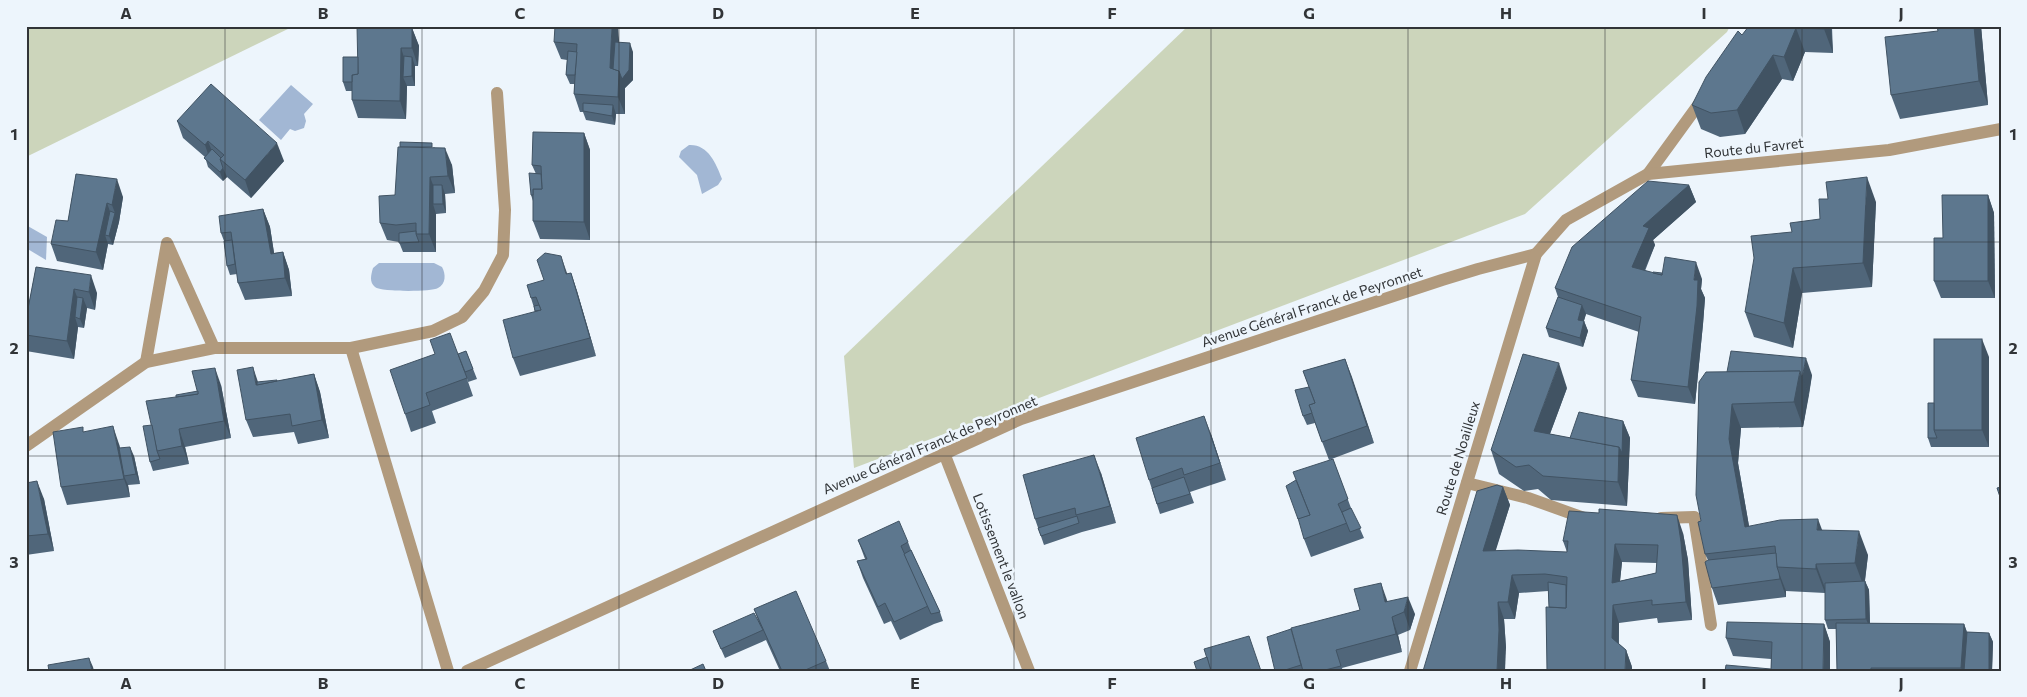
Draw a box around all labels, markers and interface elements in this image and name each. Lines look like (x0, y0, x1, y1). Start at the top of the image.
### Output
text: A (120, 3, 132, 22)
text: B (318, 3, 329, 22)
text: C (515, 3, 526, 22)
text: D (712, 3, 724, 22)
text: E (910, 3, 920, 22)
text: F (1107, 3, 1117, 22)
text: G (1303, 3, 1315, 22)
text: H (1500, 3, 1512, 22)
text: I (1701, 3, 1707, 22)
text: J (1898, 3, 1904, 22)
text: 1 (10, 124, 18, 143)
text: 1 (2009, 124, 2017, 143)
street label: Route du Favret (1703, 134, 1805, 161)
street label: Avenue Général Franck de Peyronnet (1199, 263, 1425, 350)
text: 2 (9, 338, 19, 357)
text: 2 (2008, 338, 2018, 357)
street label: Avenue Général Franck de Peyronnet (820, 391, 1040, 498)
street label: Route de Noailleux (1432, 398, 1483, 517)
street label: Lotissement le vallon (970, 491, 1033, 621)
text: 3 (9, 552, 19, 571)
text: 3 (2008, 552, 2018, 571)
text: A (120, 673, 132, 692)
text: B (318, 673, 329, 692)
text: C (515, 673, 526, 692)
text: D (712, 673, 724, 692)
text: E (910, 673, 920, 692)
text: F (1107, 673, 1117, 692)
text: G (1303, 673, 1315, 692)
text: H (1500, 673, 1512, 692)
text: I (1701, 673, 1707, 692)
text: J (1898, 673, 1904, 692)

